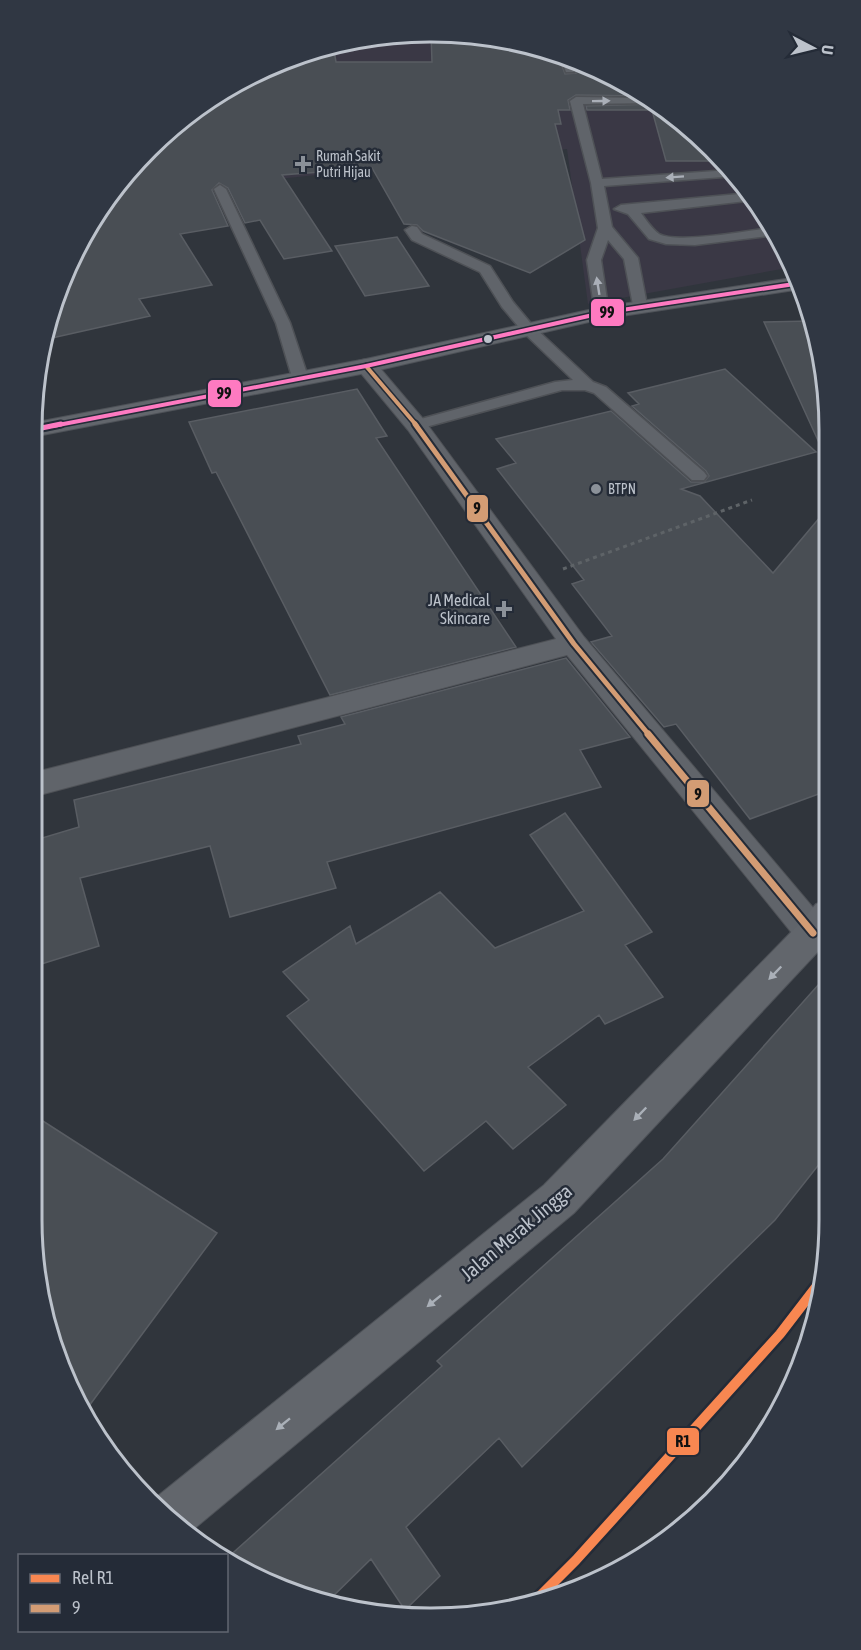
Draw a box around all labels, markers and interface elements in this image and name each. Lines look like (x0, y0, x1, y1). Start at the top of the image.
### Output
north arrow (783, 18, 843, 78)
text: U (818, 44, 837, 56)
one-way arrow (591, 96, 610, 106)
place label: Rumah Sakit Putri Hijau (316, 148, 380, 180)
marker: Rumah Sakit Putri Hijau (294, 155, 312, 173)
one-way arrow (666, 173, 685, 182)
one-way arrow (593, 276, 602, 295)
line badge: 99 (590, 298, 625, 327)
text: 99 (599, 303, 615, 321)
unlabelled marker (482, 333, 494, 345)
line badge: 99 (207, 379, 242, 408)
text: 99 (216, 384, 232, 402)
place label: BTPN (608, 481, 636, 497)
marker: BTPN (589, 482, 603, 496)
line badge: 9 (466, 494, 489, 523)
text: 9 (473, 499, 481, 517)
place label: JA Medical Skincare (428, 591, 491, 627)
marker: JA Medical Skincare (495, 600, 513, 618)
line badge: 9 (686, 779, 710, 808)
text: 9 (694, 785, 702, 803)
one-way arrow (768, 965, 782, 980)
one-way arrow (633, 1106, 647, 1121)
street label: Jalan Merak Jingga (456, 1179, 576, 1285)
one-way arrow (427, 1294, 442, 1307)
one-way arrow (275, 1418, 291, 1431)
line badge: R1 (666, 1427, 700, 1456)
text: R1 (675, 1432, 691, 1450)
legend (18, 1554, 228, 1632)
text: Rel R1 (72, 1567, 114, 1588)
text: 9 (72, 1597, 80, 1618)

